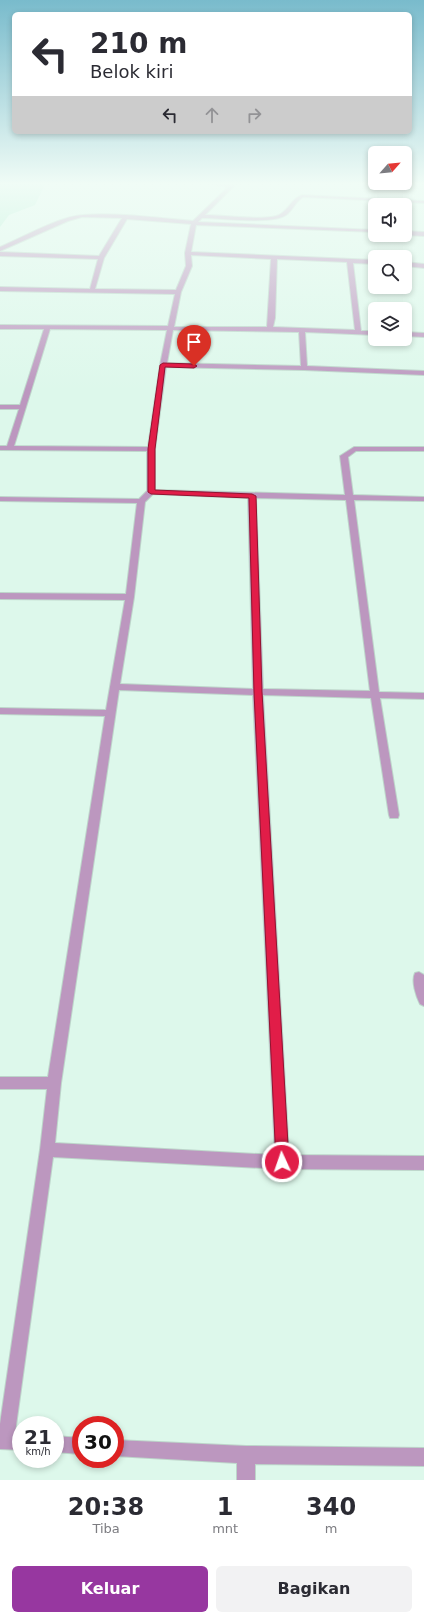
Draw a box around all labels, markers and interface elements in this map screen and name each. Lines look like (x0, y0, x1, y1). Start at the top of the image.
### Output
text: 210 m (90, 27, 187, 60)
icon: left (24, 28, 76, 80)
text: Belok kiri (90, 61, 173, 82)
icon: left (159, 104, 181, 126)
icon: ahead (201, 104, 223, 126)
icon: right (243, 104, 265, 126)
north arrow (368, 146, 412, 190)
map controls (368, 146, 412, 346)
button: sound (368, 198, 412, 242)
button: search (368, 250, 412, 294)
button: layers (368, 302, 412, 346)
pin (177, 325, 211, 366)
icon: arrive (183, 331, 205, 353)
position arrow (261, 1141, 303, 1183)
speed limit sign: 30 (72, 1416, 124, 1468)
text: 21 (24, 1425, 52, 1449)
text: km/h (25, 1446, 51, 1457)
text: 20:38 (68, 1493, 144, 1521)
text: 1 (217, 1493, 233, 1521)
text: 340 (306, 1493, 356, 1521)
text: Tiba (92, 1521, 120, 1536)
text: mnt (212, 1521, 238, 1536)
text: m (325, 1521, 337, 1536)
button: Keluar (12, 1566, 208, 1612)
button: Bagikan (216, 1566, 412, 1612)

